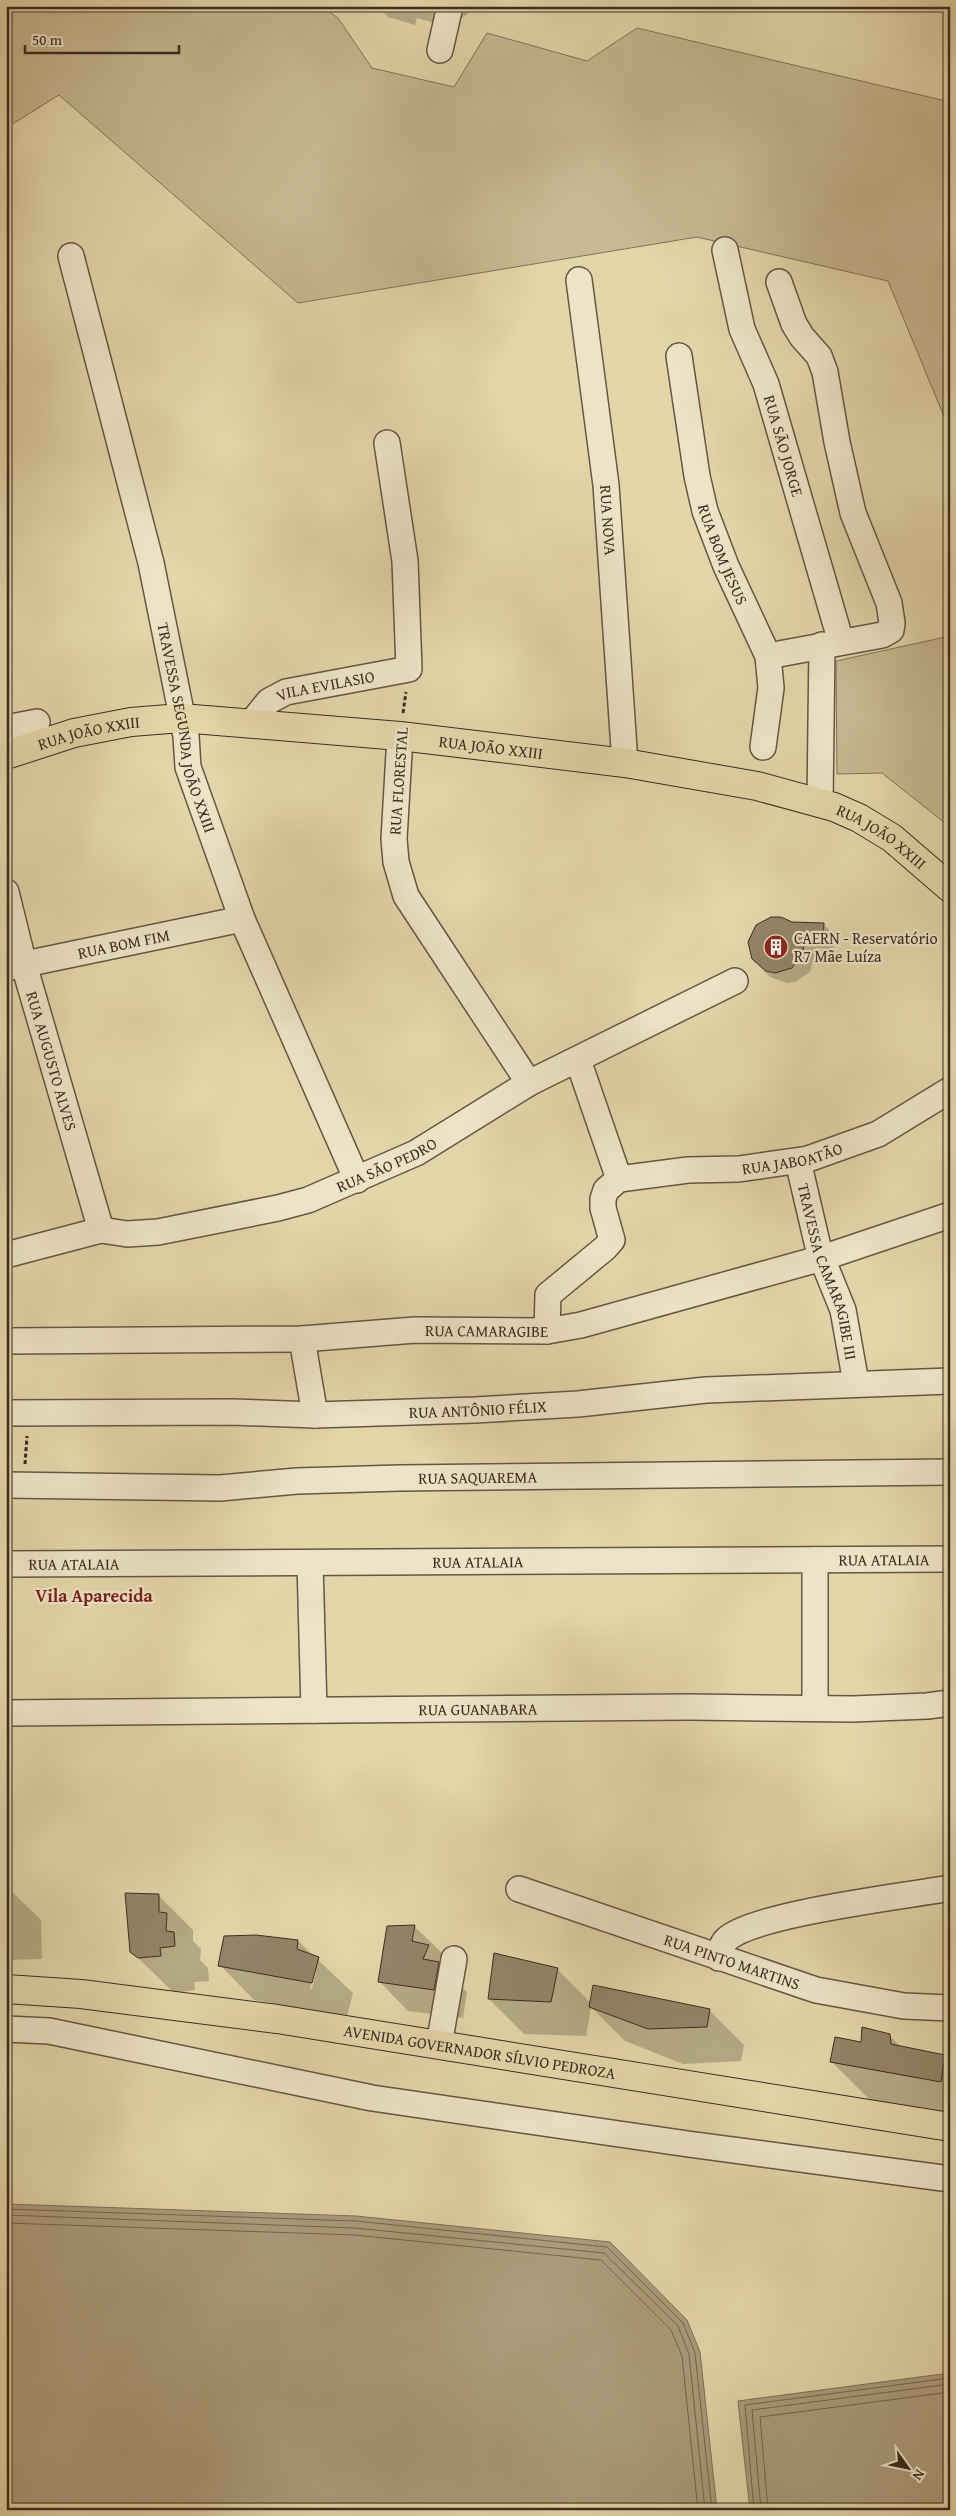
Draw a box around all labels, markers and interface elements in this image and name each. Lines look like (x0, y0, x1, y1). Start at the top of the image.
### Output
scale bar (25, 22, 179, 54)
text: 50 m (32, 29, 63, 50)
street label: RUA SÃO JORGE (758, 392, 810, 499)
street label: RUA NOVA (594, 484, 623, 556)
street label: RUA BOM JESUS (692, 502, 754, 609)
street label: TRAVESSA SEGUNDA JOÃO XXIII (151, 621, 222, 836)
street label: VILA EVILASIO (271, 664, 377, 707)
street label: RUA JOÃO XXIII (34, 709, 141, 756)
street label: RUA FLORESTAL (382, 726, 414, 836)
street label: RUA JOÃO XXIII (438, 729, 544, 765)
street label: RUA JOÃO XXIII (833, 798, 932, 875)
street label: RUA BOM FIM (75, 922, 172, 965)
place label: CAERN - Reservatório R7 Mãe Luíza (794, 926, 938, 968)
building icon: CAERN - Reservatório R7 Mãe Luíza (763, 934, 789, 960)
street label: RUA AUGUSTO ALVES (20, 988, 84, 1134)
street label: RUA SÃO PEDRO (332, 1131, 442, 1198)
street label: RUA JABOATÃO (740, 1136, 846, 1180)
street label: TRAVESSA CAMARAGIBE III (792, 1181, 864, 1362)
street label: RUA CAMARAGIBE (425, 1318, 548, 1343)
street label: RUA ANTÔNIO FÉLIX (408, 1394, 548, 1424)
street label: RUA SAQUAREMA (418, 1465, 537, 1490)
street label: RUA ATALAIA (838, 1547, 930, 1572)
street label: RUA ATALAIA (432, 1549, 524, 1574)
street label: RUA ATALAIA (28, 1551, 120, 1576)
district label: Vila Aparecida (35, 1582, 154, 1609)
street label: RUA GUANABARA (418, 1696, 538, 1721)
street label: RUA PINTO MARTINS (661, 1927, 803, 1996)
street label: AVENIDA GOVERNADOR SÍLVIO PEDROZA (342, 2018, 618, 2085)
north arrow (884, 2444, 934, 2494)
text: N (908, 2466, 930, 2485)

